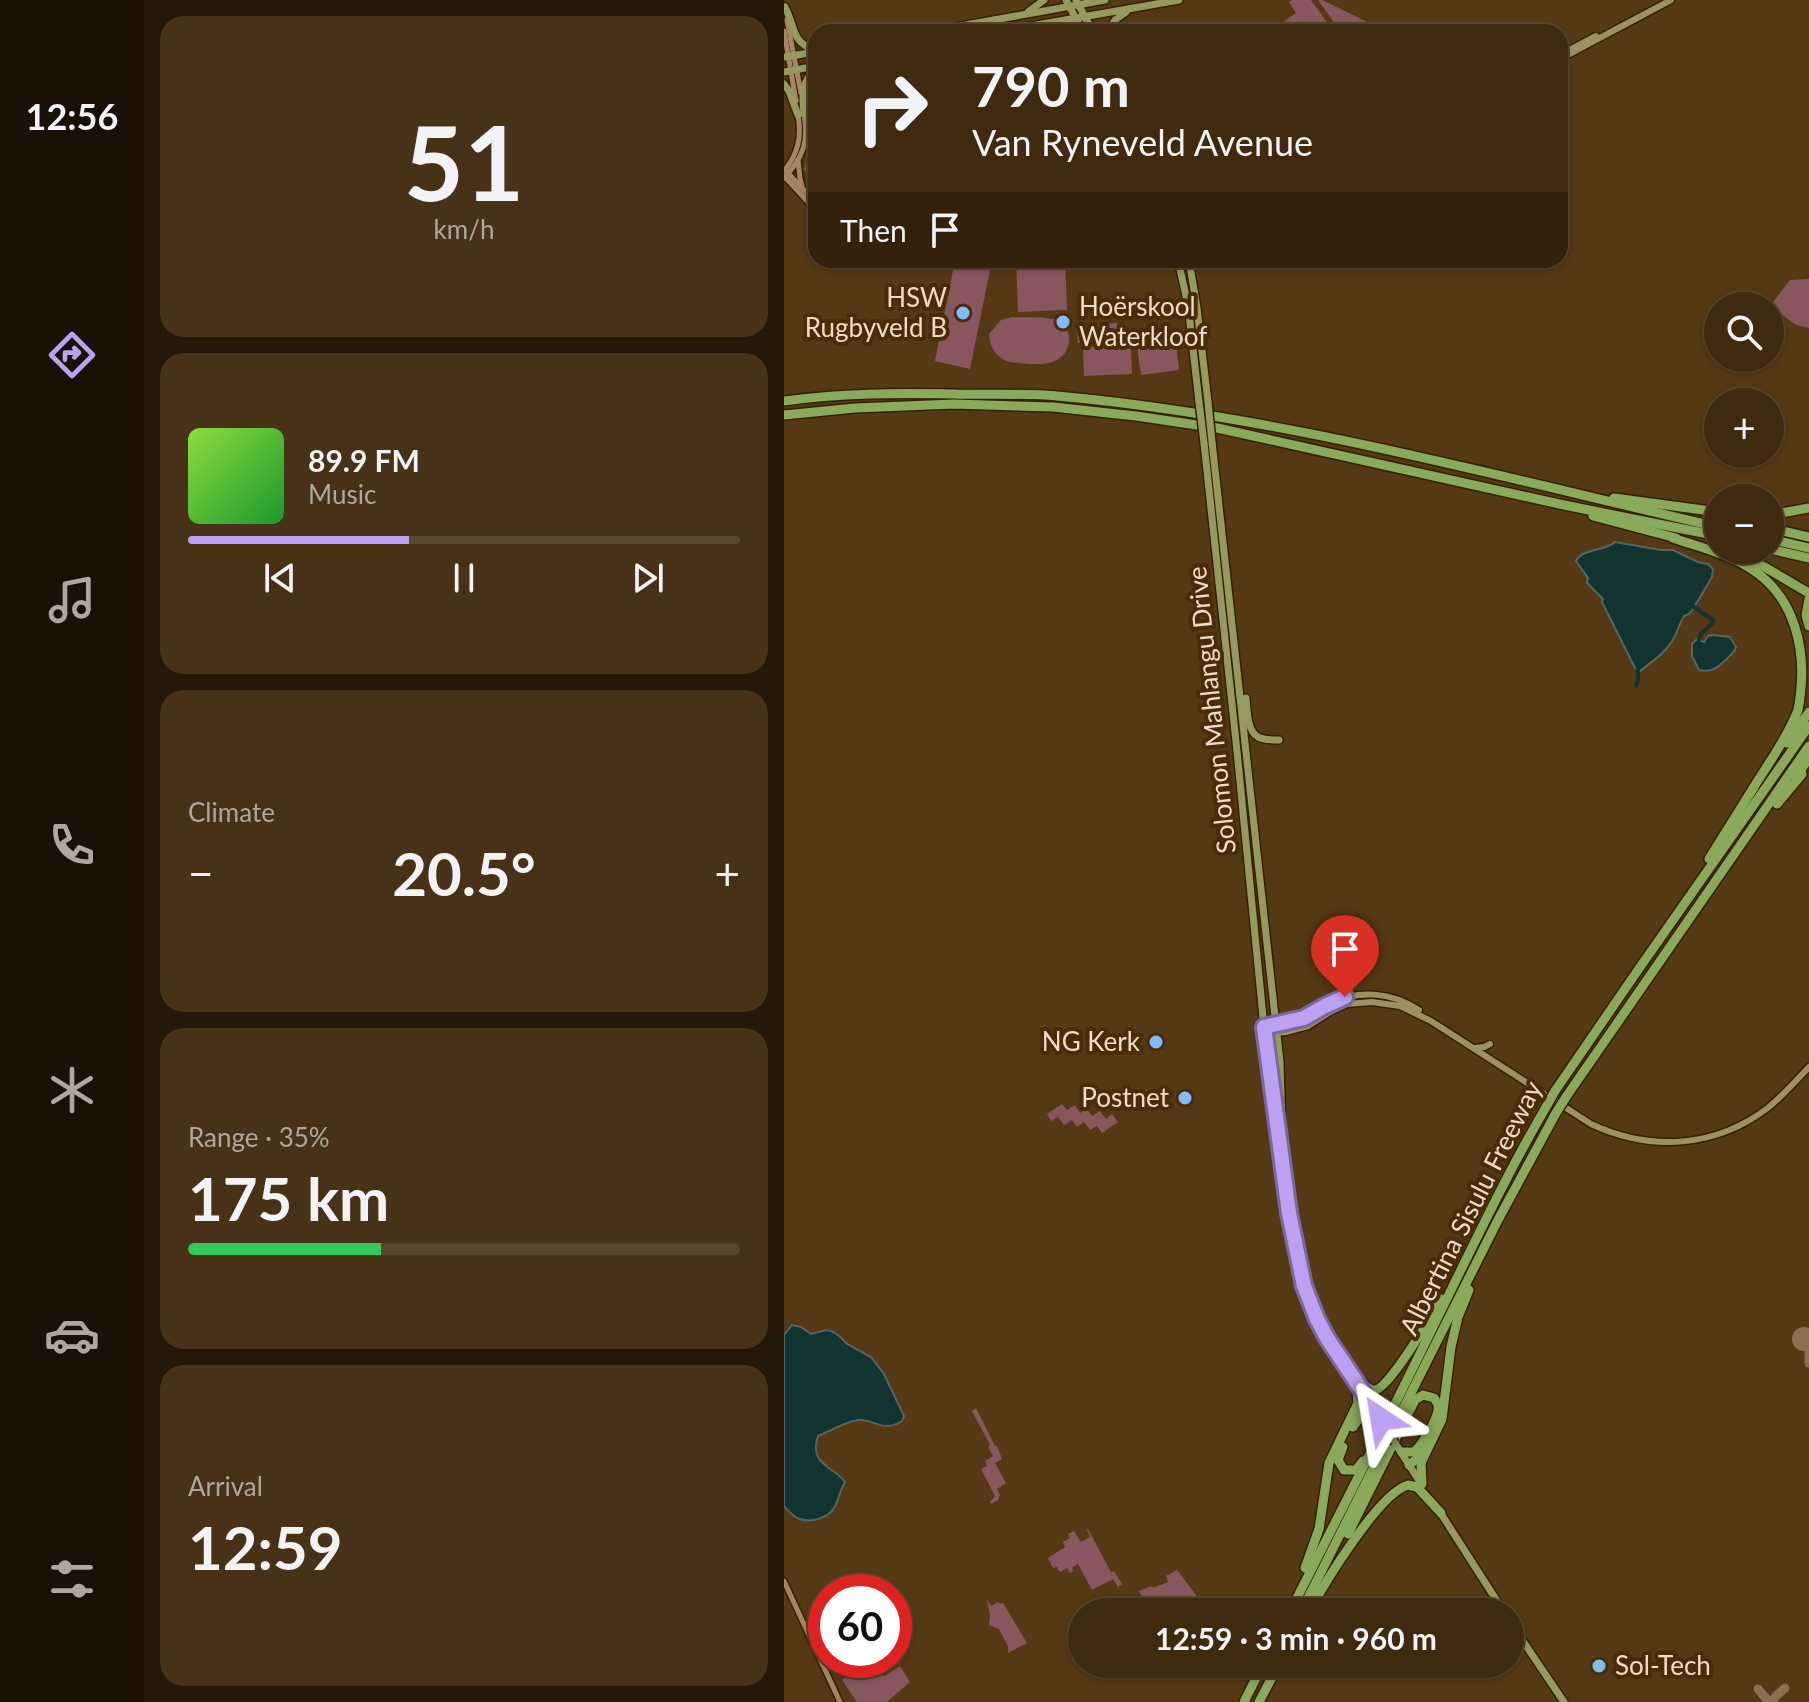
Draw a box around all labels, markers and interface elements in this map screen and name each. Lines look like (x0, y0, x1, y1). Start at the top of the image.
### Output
text: 790 m (972, 52, 1130, 119)
icon: right (840, 56, 944, 160)
text: 12:56 (26, 94, 118, 138)
text: 51 (404, 98, 524, 223)
text: Van Ryneveld Avenue (972, 120, 1313, 164)
icon: arrive (923, 208, 967, 252)
text: Then (840, 212, 907, 248)
text: km/h (434, 213, 494, 245)
place label: HSW Rugbyveld B (805, 281, 947, 343)
place label: Hoërskool Waterkloof (1079, 290, 1207, 352)
map controls (1704, 292, 1784, 564)
button: search (1704, 292, 1784, 372)
marker: HSW Rugbyveld B (954, 304, 972, 322)
marker: Hoërskool Waterkloof (1054, 313, 1072, 331)
icon: directions (44, 327, 100, 383)
button: + (1704, 388, 1784, 468)
text: 89.9 FM (308, 442, 420, 478)
text: Music (308, 478, 376, 510)
button: − (1704, 484, 1784, 564)
icon: previous (258, 556, 302, 600)
icon: pause (442, 556, 486, 600)
icon: next (626, 556, 670, 600)
street label: Solomon Mahlangu Drive (1180, 565, 1242, 855)
icon: music (44, 572, 100, 628)
text: Climate (188, 796, 275, 828)
icon: phone (44, 817, 100, 873)
text: 20.5° (392, 837, 536, 909)
text: − (188, 847, 214, 899)
text: + (714, 847, 740, 899)
pin (1311, 915, 1379, 997)
icon: arrive (1323, 927, 1367, 971)
place label: NG Kerk (1042, 1025, 1141, 1057)
marker: NG Kerk (1147, 1033, 1165, 1051)
icon: climate (44, 1062, 100, 1118)
street label: Albertina Sisulu Freeway (1392, 1075, 1548, 1340)
place label: Postnet (1081, 1081, 1170, 1113)
marker: Postnet (1176, 1089, 1194, 1107)
text: Range · 35% (188, 1121, 330, 1153)
text: 175 km (188, 1162, 389, 1234)
icon: car (44, 1307, 100, 1363)
position arrow (1339, 1377, 1423, 1461)
text: Arrival (188, 1470, 263, 1502)
text: 12:59 (188, 1511, 343, 1583)
icon: filters (44, 1551, 100, 1607)
speed limit sign: 60 (808, 1574, 912, 1678)
text: 12:59 · 3 min · 960 m (1155, 1620, 1437, 1656)
place label: Sol-Tech (1615, 1649, 1711, 1681)
marker: Sol-Tech (1590, 1657, 1608, 1675)

